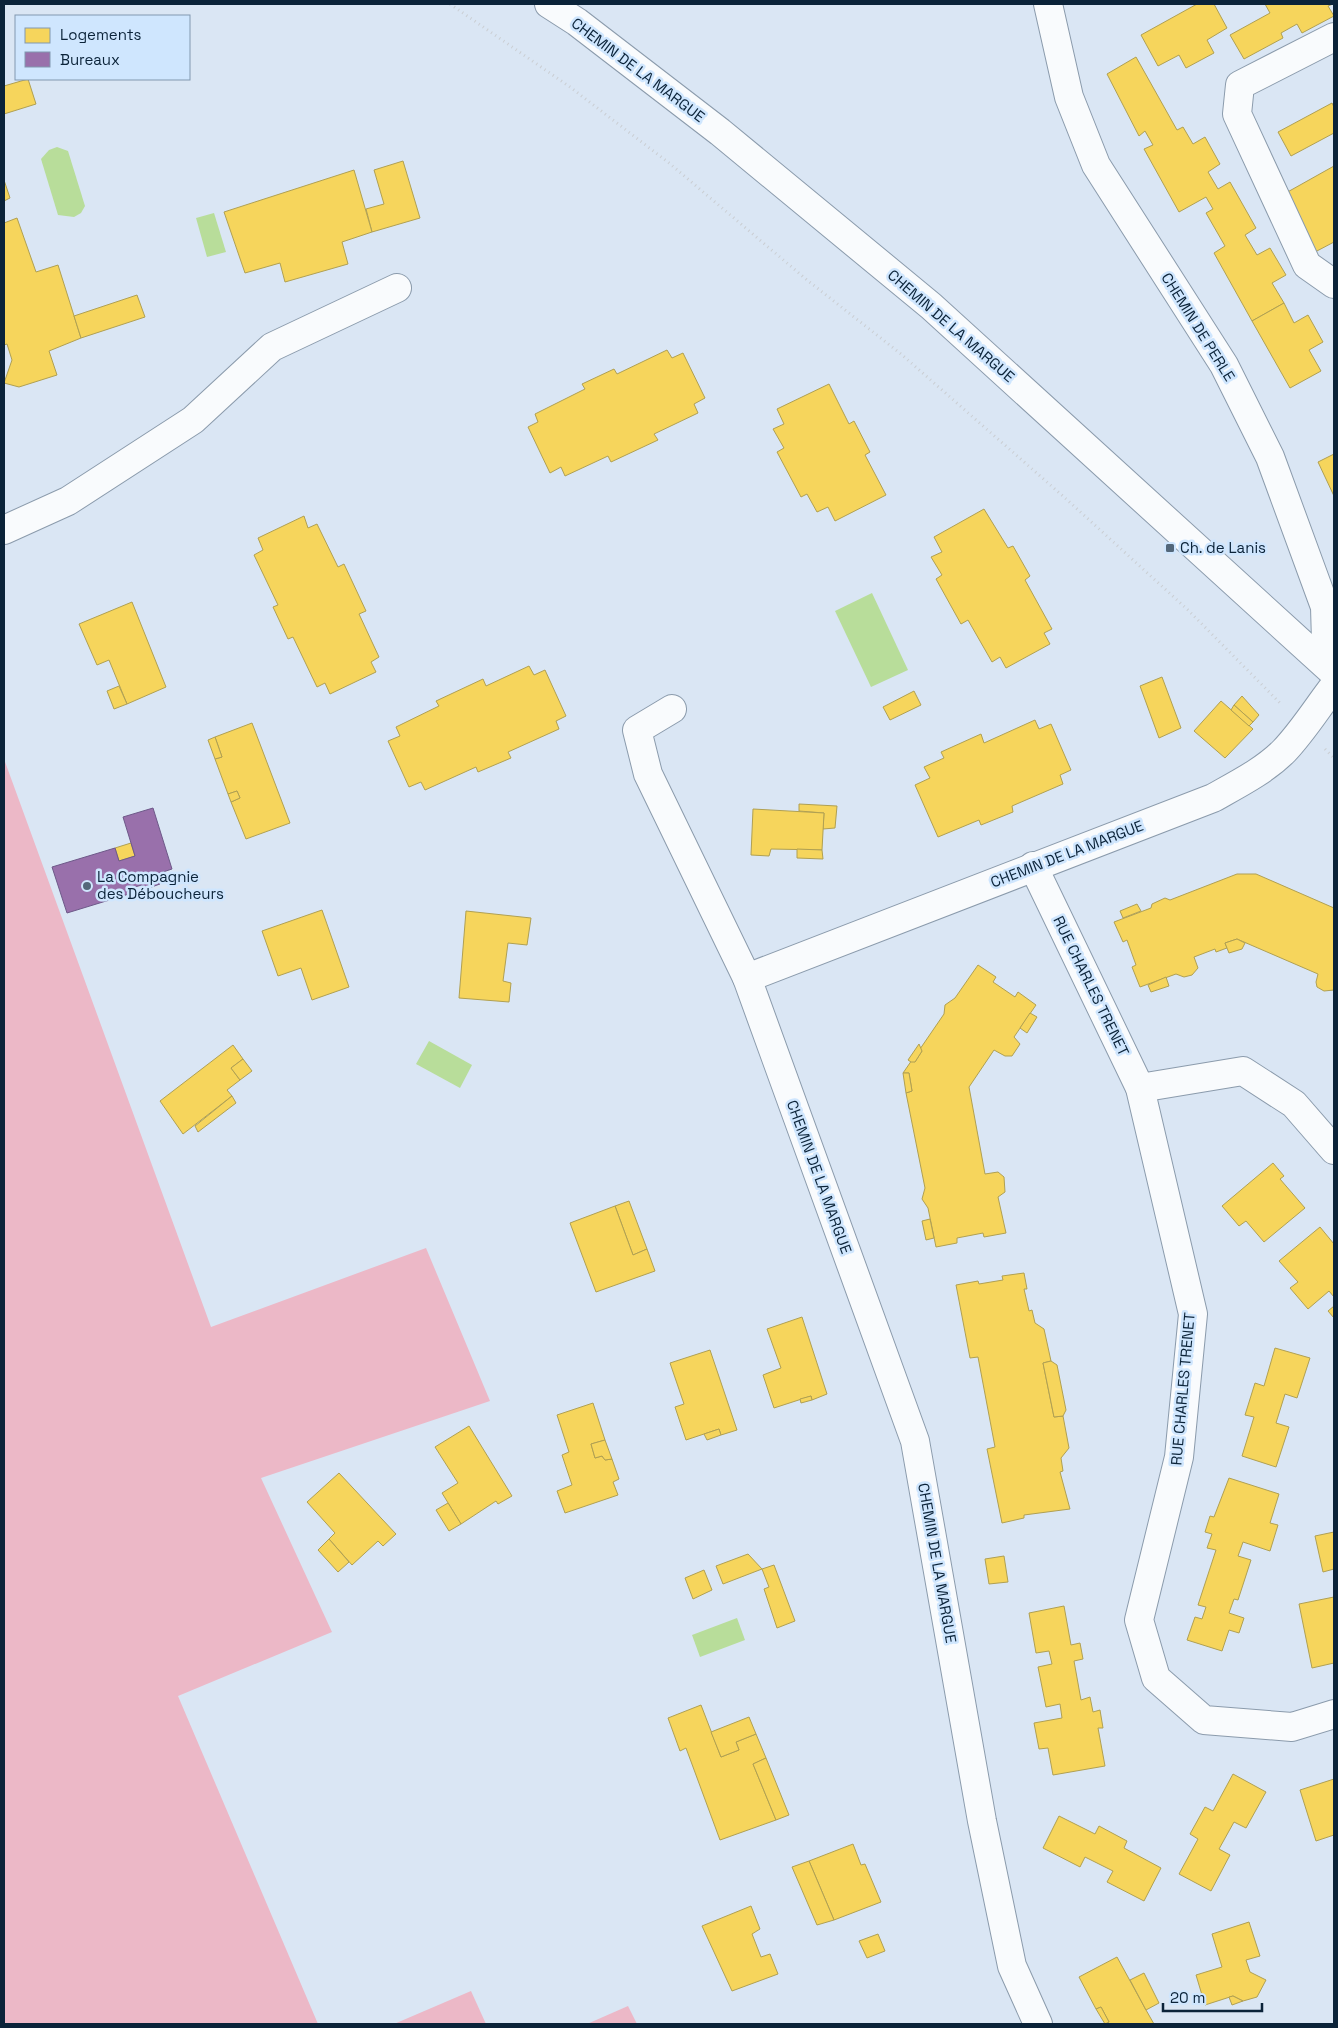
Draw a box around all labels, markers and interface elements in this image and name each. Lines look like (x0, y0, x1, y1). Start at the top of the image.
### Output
street label: CHEMIN DE LA MARGUE (568, 13, 709, 126)
legend (15, 15, 190, 80)
text: Logements (60, 25, 142, 44)
text: Bureaux (60, 50, 120, 69)
street label: CHEMIN DE LA MARGUE (884, 265, 1019, 386)
street label: CHEMIN DE PERLE (1157, 269, 1239, 384)
place label: Ch. de Lanis (1180, 538, 1266, 557)
marker: Ch. de Lanis (1164, 542, 1176, 554)
street label: CHEMIN DE LA MARGUE (988, 816, 1146, 891)
place label: La Compagnie des Déboucheurs (97, 867, 224, 903)
marker: La Compagnie des Déboucheurs (81, 880, 93, 892)
street label: RUE CHARLES TRENET (1049, 913, 1134, 1059)
street label: CHEMIN DE LA MARGUE (783, 1097, 856, 1256)
street label: RUE CHARLES TRENET (1166, 1312, 1199, 1466)
street label: CHEMIN DE LA MARGUE (914, 1481, 961, 1644)
scale bar (1163, 1980, 1262, 2012)
text: 20 m (1170, 1988, 1205, 2007)

